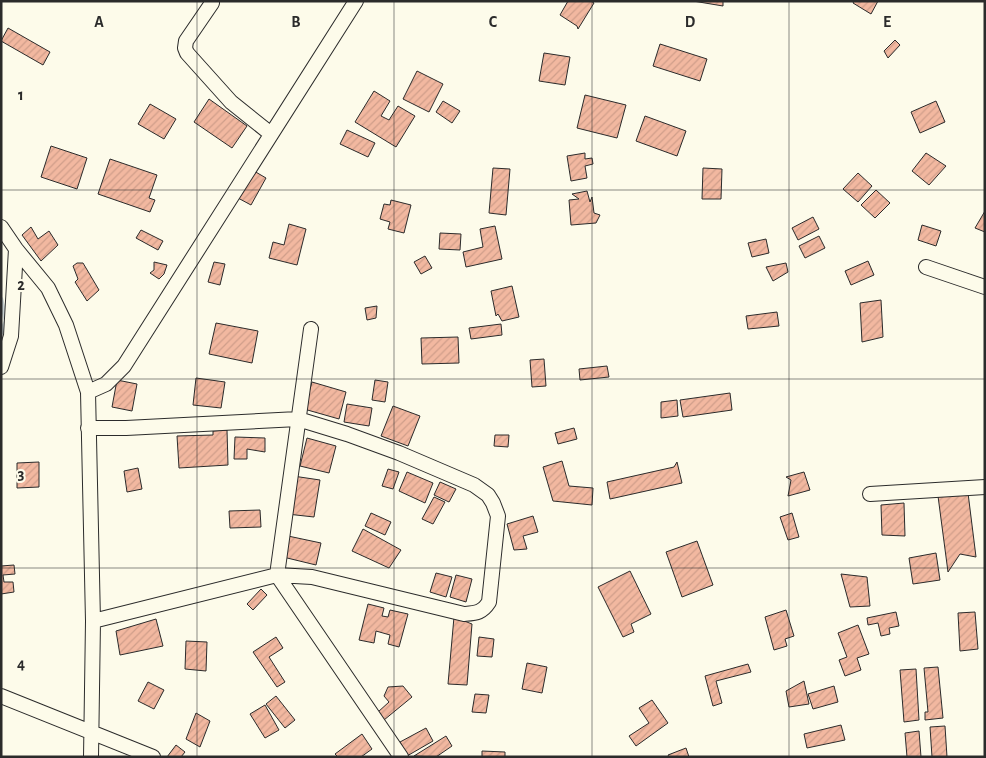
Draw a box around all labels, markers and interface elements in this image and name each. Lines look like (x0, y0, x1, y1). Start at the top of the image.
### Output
text: A (94, 14, 104, 30)
text: B (291, 14, 301, 30)
text: C (489, 14, 498, 30)
text: D (685, 14, 696, 30)
text: E (883, 14, 891, 30)
text: 1 (18, 87, 24, 103)
text: 2 (17, 277, 25, 293)
text: 3 (18, 466, 25, 482)
text: 4 (17, 656, 25, 672)

